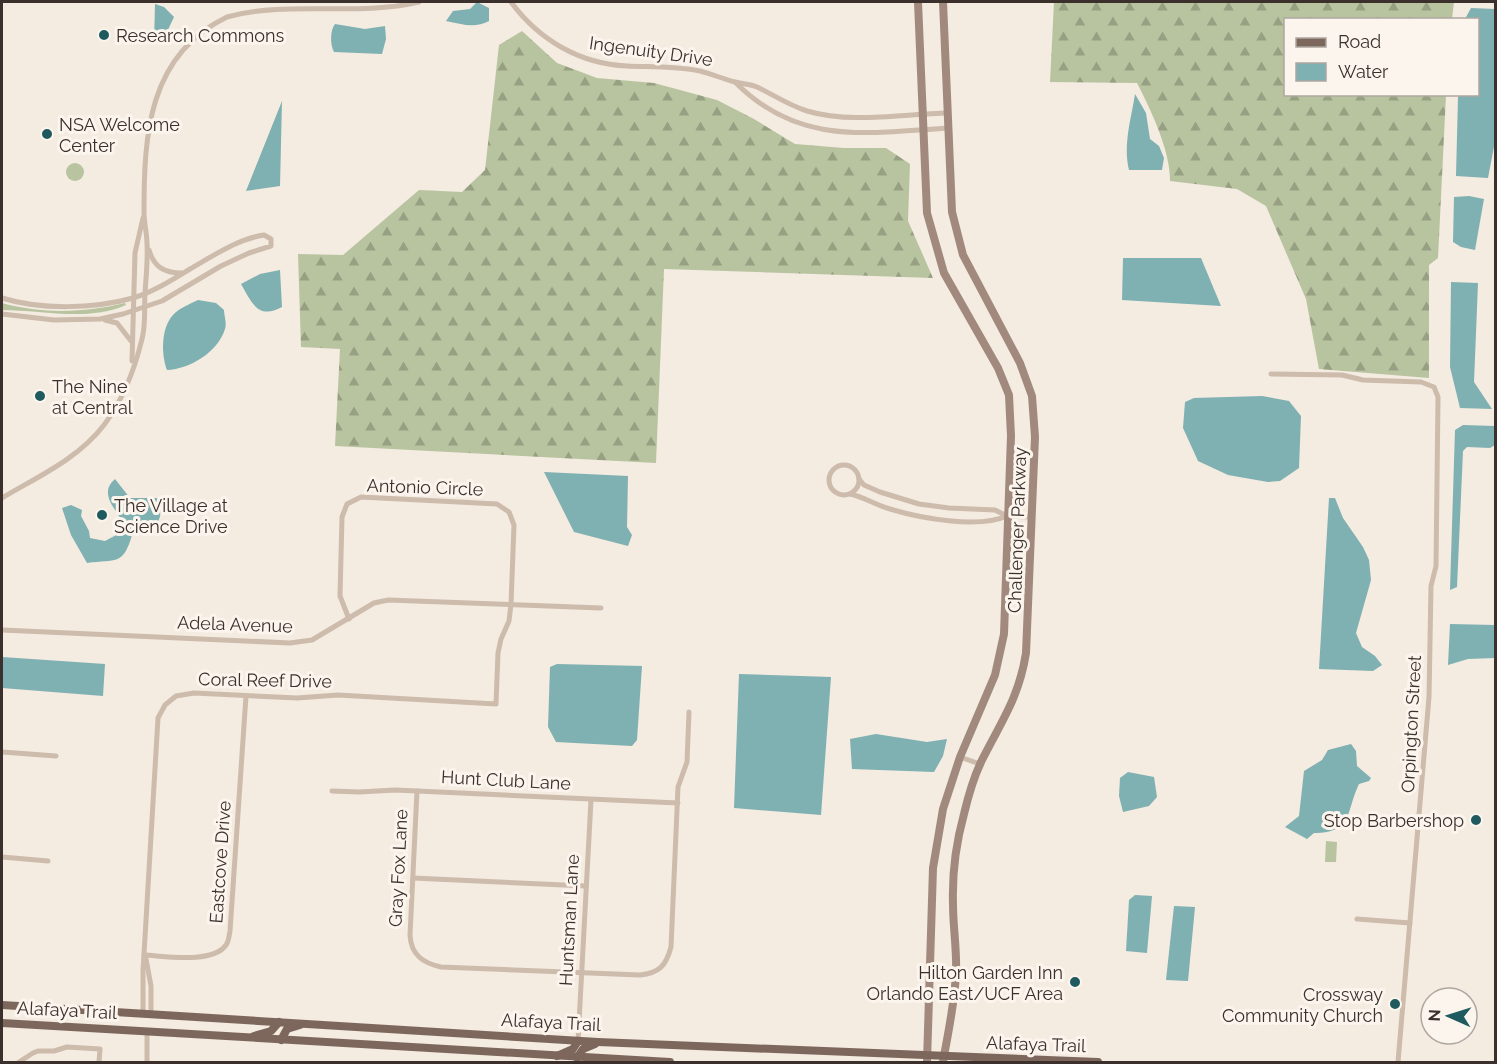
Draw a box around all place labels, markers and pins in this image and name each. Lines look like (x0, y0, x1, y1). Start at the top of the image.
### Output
place label: Research Commons (116, 25, 284, 46)
marker: Research Commons (97, 28, 111, 42)
place label: NSA Welcome Center (59, 114, 180, 156)
marker: NSA Welcome Center (40, 127, 54, 141)
place label: The Nine at Central (52, 376, 133, 418)
marker: The Nine at Central (33, 389, 47, 403)
place label: The Village at Science Drive (114, 495, 228, 537)
marker: The Village at Science Drive (95, 508, 109, 522)
place label: Stop Barbershop (1324, 810, 1464, 831)
marker: Stop Barbershop (1469, 813, 1483, 827)
place label: Hilton Garden Inn Orlando East/UCF Area (866, 962, 1063, 1004)
marker: Hilton Garden Inn Orlando East/UCF Area (1068, 975, 1082, 989)
place label: Crossway Community Church (1222, 984, 1383, 1026)
marker: Crossway Community Church (1388, 997, 1402, 1011)

